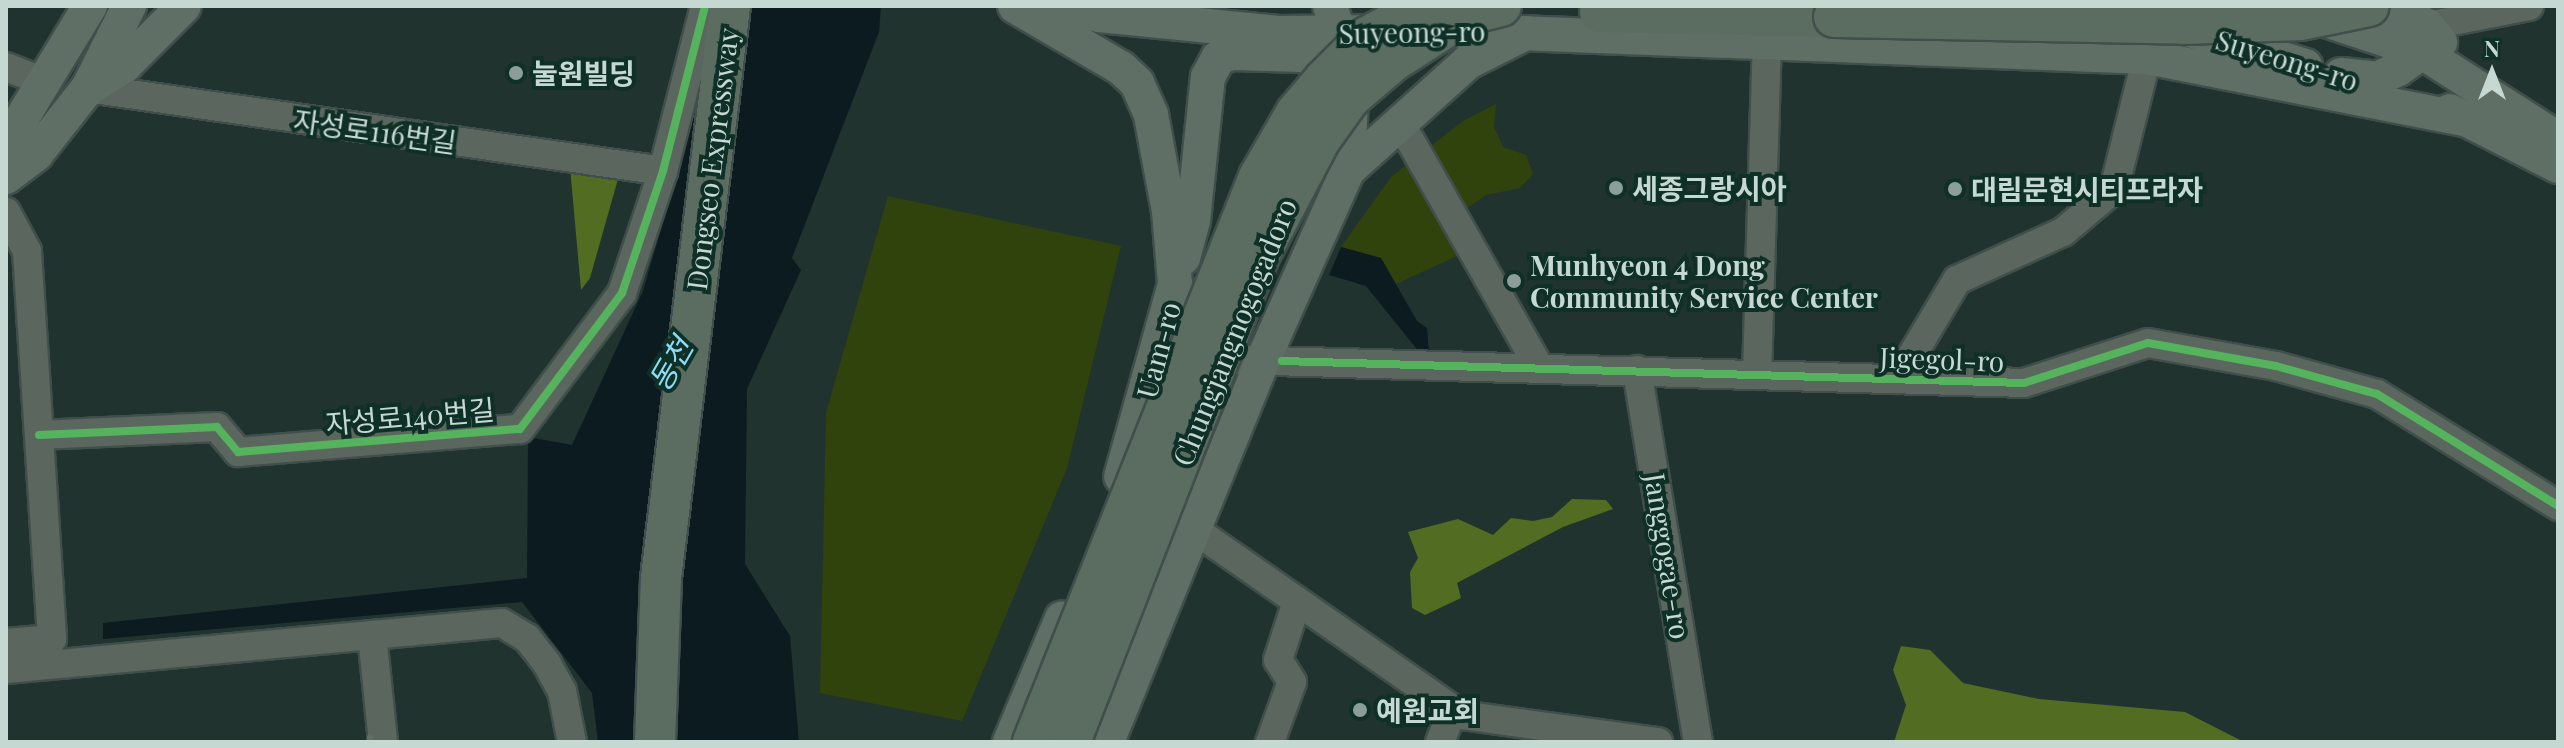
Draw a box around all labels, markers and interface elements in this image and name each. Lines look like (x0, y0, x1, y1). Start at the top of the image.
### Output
street label: Suyeong-ro (1338, 14, 1486, 50)
street label: Suyeong-ro (2212, 22, 2362, 98)
street label: Dongseo Expressway (679, 26, 745, 292)
north arrow (2452, 32, 2532, 112)
text: N (2484, 33, 2500, 63)
place label: 눌원빌딩 (532, 56, 635, 90)
marker: 눌원빌딩 (507, 64, 525, 82)
street label: 자성로116번길 (291, 103, 459, 159)
place label: 세종그랑시아 (1632, 171, 1787, 205)
place label: 대림문현시티프라자 (1971, 172, 2203, 206)
marker: 세종그랑시아 (1607, 179, 1625, 197)
marker: 대림문현시티프라자 (1946, 180, 1964, 198)
street label: Chungjangnogogadoro (1165, 194, 1303, 470)
place label: Munhyeon 4 Dong Community Service Center (1530, 248, 1879, 314)
marker: Munhyeon 4 Dong Community Service Center (1505, 272, 1523, 290)
street label: Uam-ro (1129, 298, 1187, 402)
water label: 동천 (641, 331, 699, 397)
street label: Jigegol-ro (1879, 340, 2005, 378)
street label: 자성로140번길 (324, 392, 496, 440)
street label: Janggogae-ro (1638, 471, 1698, 641)
place label: 예원교회 (1376, 693, 1479, 727)
marker: 예원교회 (1351, 701, 1369, 719)

